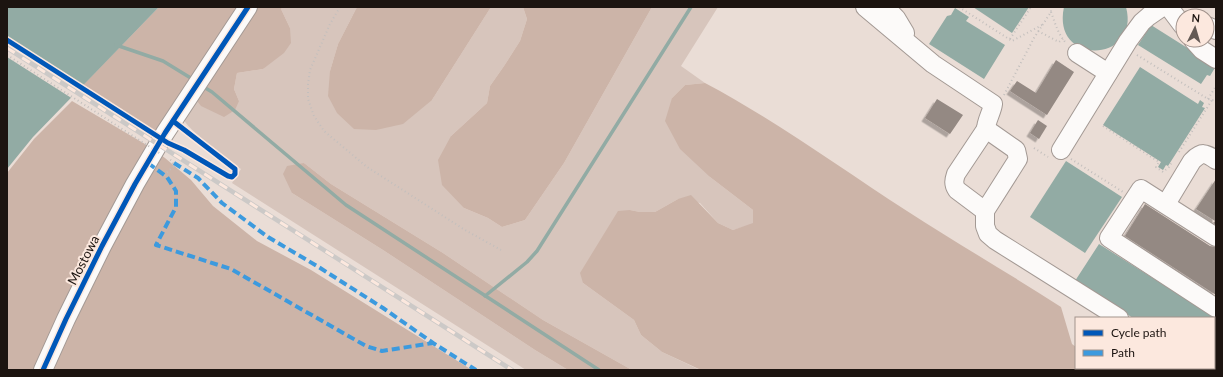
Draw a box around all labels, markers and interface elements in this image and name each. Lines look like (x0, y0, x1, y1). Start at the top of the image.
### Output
north arrow (1175, 8, 1215, 48)
text: N (1191, 11, 1201, 24)
street label: Mostowa (64, 233, 102, 287)
legend (1075, 317, 1215, 369)
text: Cycle path (1111, 325, 1166, 340)
text: Path (1111, 345, 1135, 360)

